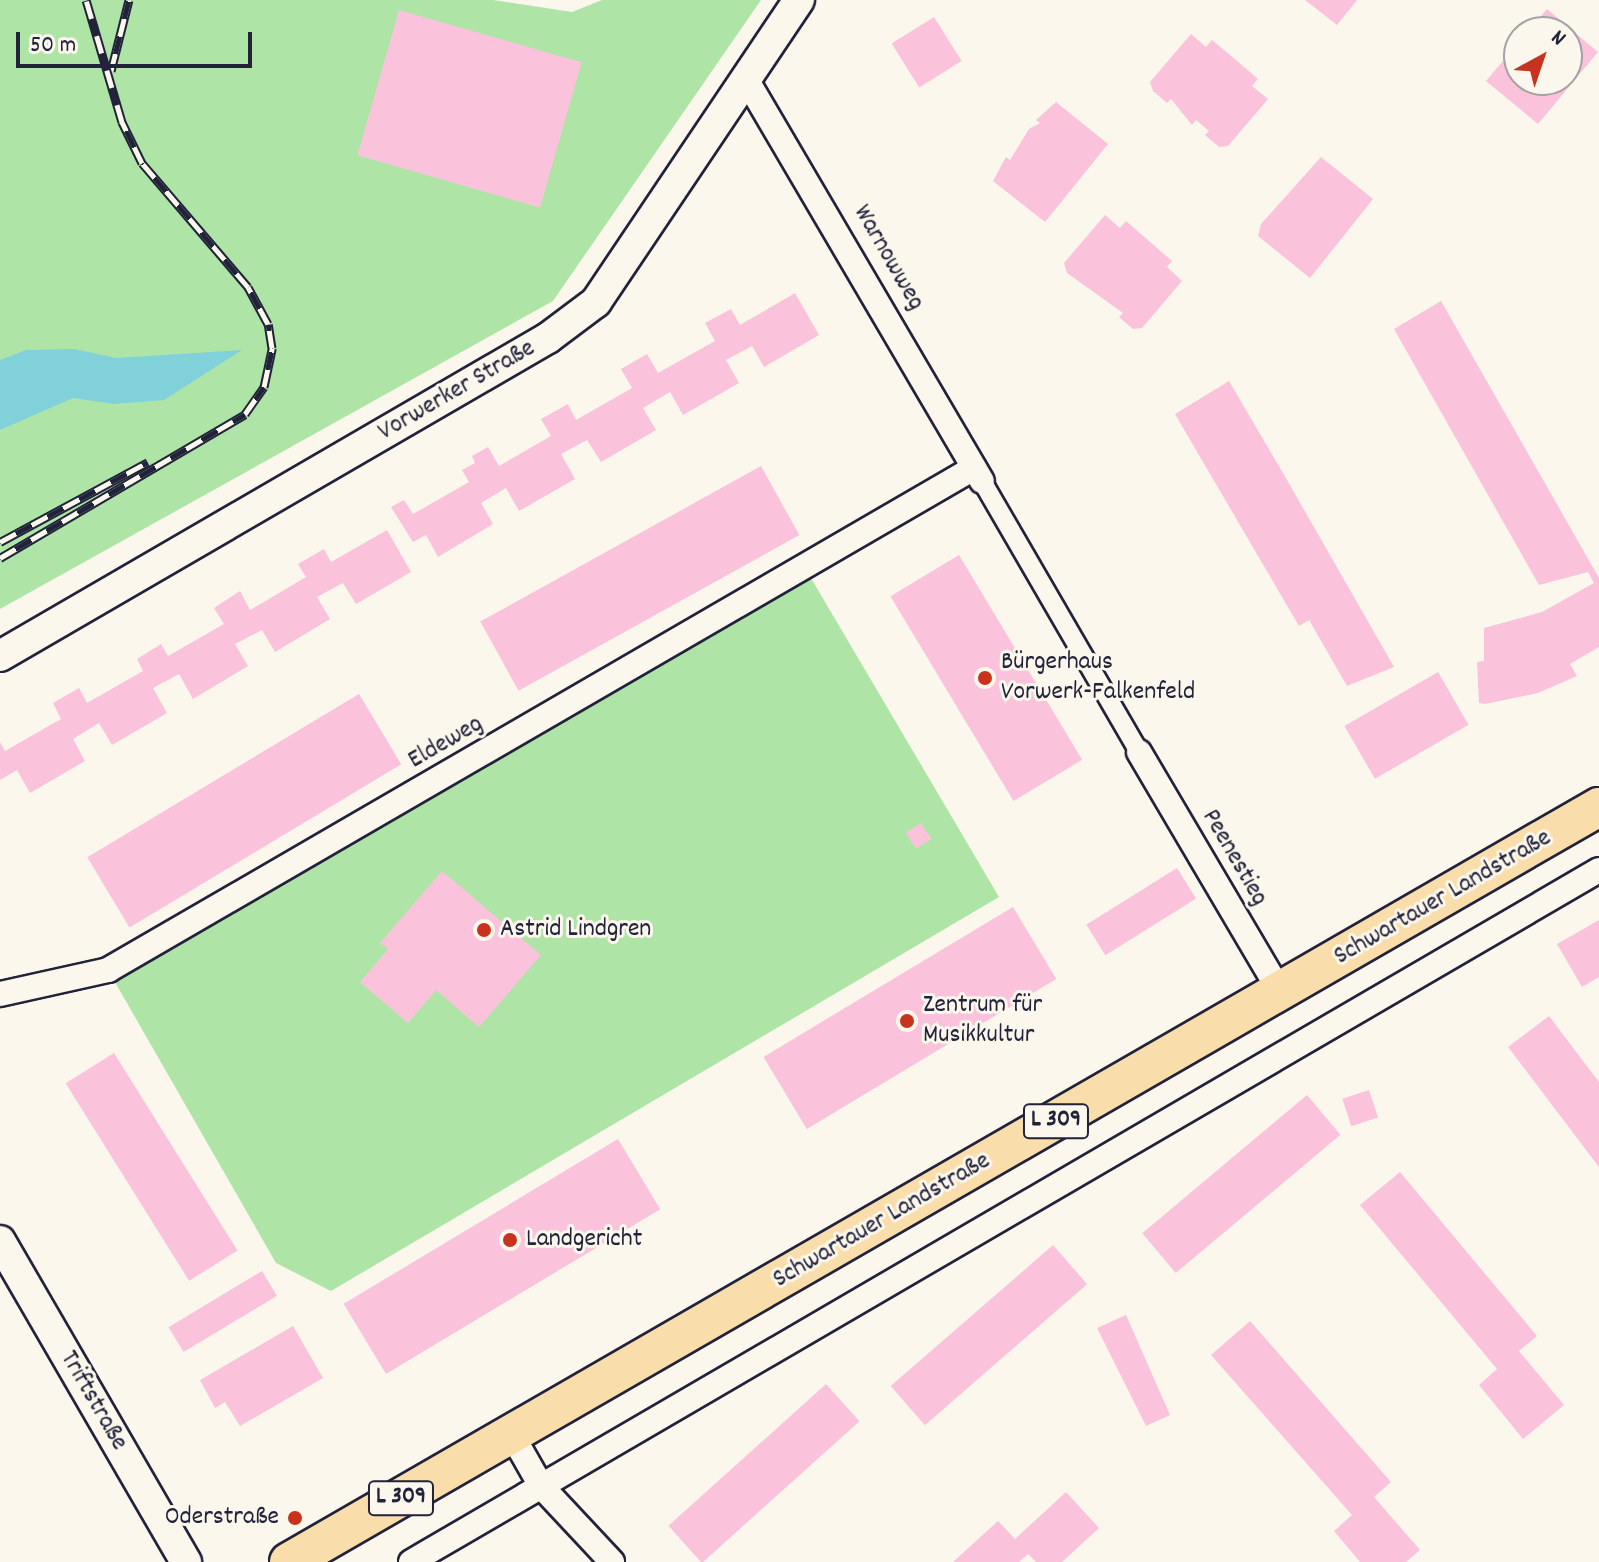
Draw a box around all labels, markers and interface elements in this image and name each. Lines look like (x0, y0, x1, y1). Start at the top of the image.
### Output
scale bar (20, 16, 256, 66)
north arrow (1503, 16, 1583, 96)
text: N (1543, 23, 1572, 54)
text: 50 m (30, 29, 76, 63)
street label: Warnowweg (845, 200, 931, 316)
street label: Vorwerker Straße (373, 334, 541, 448)
place label: Bürgerhaus Vorwerk-Falkenfeld (1001, 647, 1195, 708)
marker: Bürgerhaus Vorwerk-Falkenfeld (976, 669, 994, 687)
street label: Eldeweg (403, 709, 489, 777)
street label: Peenestieg (1194, 804, 1274, 912)
street label: Schwartauer Landstraße (1329, 823, 1557, 973)
place label: Astrid Lindgren (500, 914, 651, 946)
marker: Astrid Lindgren (475, 921, 493, 939)
place label: Zentrum für Musikkultur (923, 990, 1042, 1052)
marker: Zentrum für Musikkultur (898, 1012, 916, 1030)
road number: L 309 (1022, 1101, 1090, 1141)
street label: Schwartauer Landstraße (768, 1146, 996, 1296)
place label: Landgericht (526, 1224, 642, 1256)
marker: Landgericht (501, 1231, 519, 1249)
street label: Triftstraße (52, 1346, 134, 1456)
road number: L 309 (367, 1478, 435, 1518)
place label: Oderstraße (165, 1502, 279, 1534)
marker: Oderstraße (286, 1509, 304, 1527)

